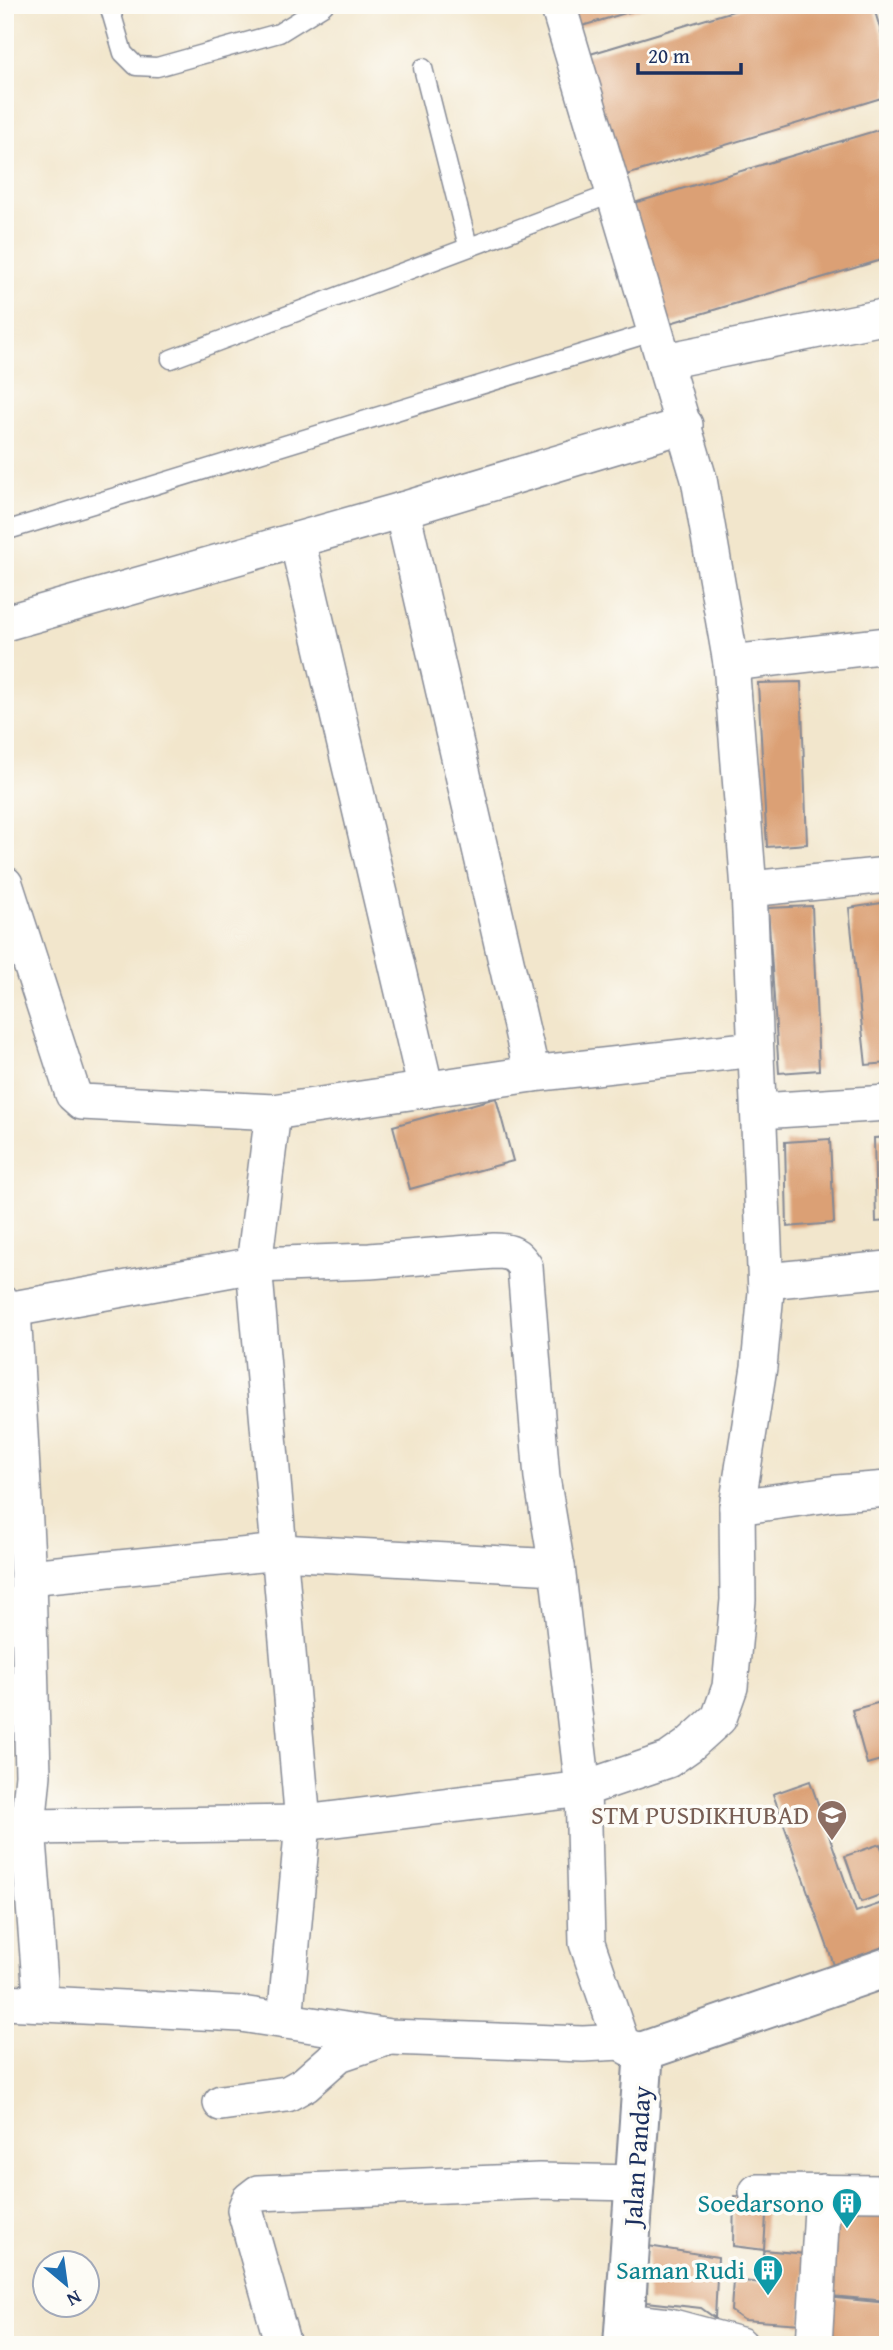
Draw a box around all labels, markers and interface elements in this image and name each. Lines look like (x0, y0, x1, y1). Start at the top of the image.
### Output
scale bar (638, 32, 741, 76)
text: 20 m (648, 40, 690, 71)
place label: STM PUSDIKHUBAD (591, 1795, 809, 1834)
school or university icon: STM PUSDIKHUBAD (815, 1798, 849, 1842)
street label: Jalan Panday (612, 2085, 661, 2230)
place label: Soedarsono (698, 2183, 824, 2222)
building icon: Soedarsono (830, 2186, 864, 2230)
north arrow (32, 2248, 102, 2318)
place label: Saman Rudi (616, 2250, 745, 2289)
building icon: Saman Rudi (751, 2253, 785, 2297)
text: N (62, 2284, 87, 2314)

